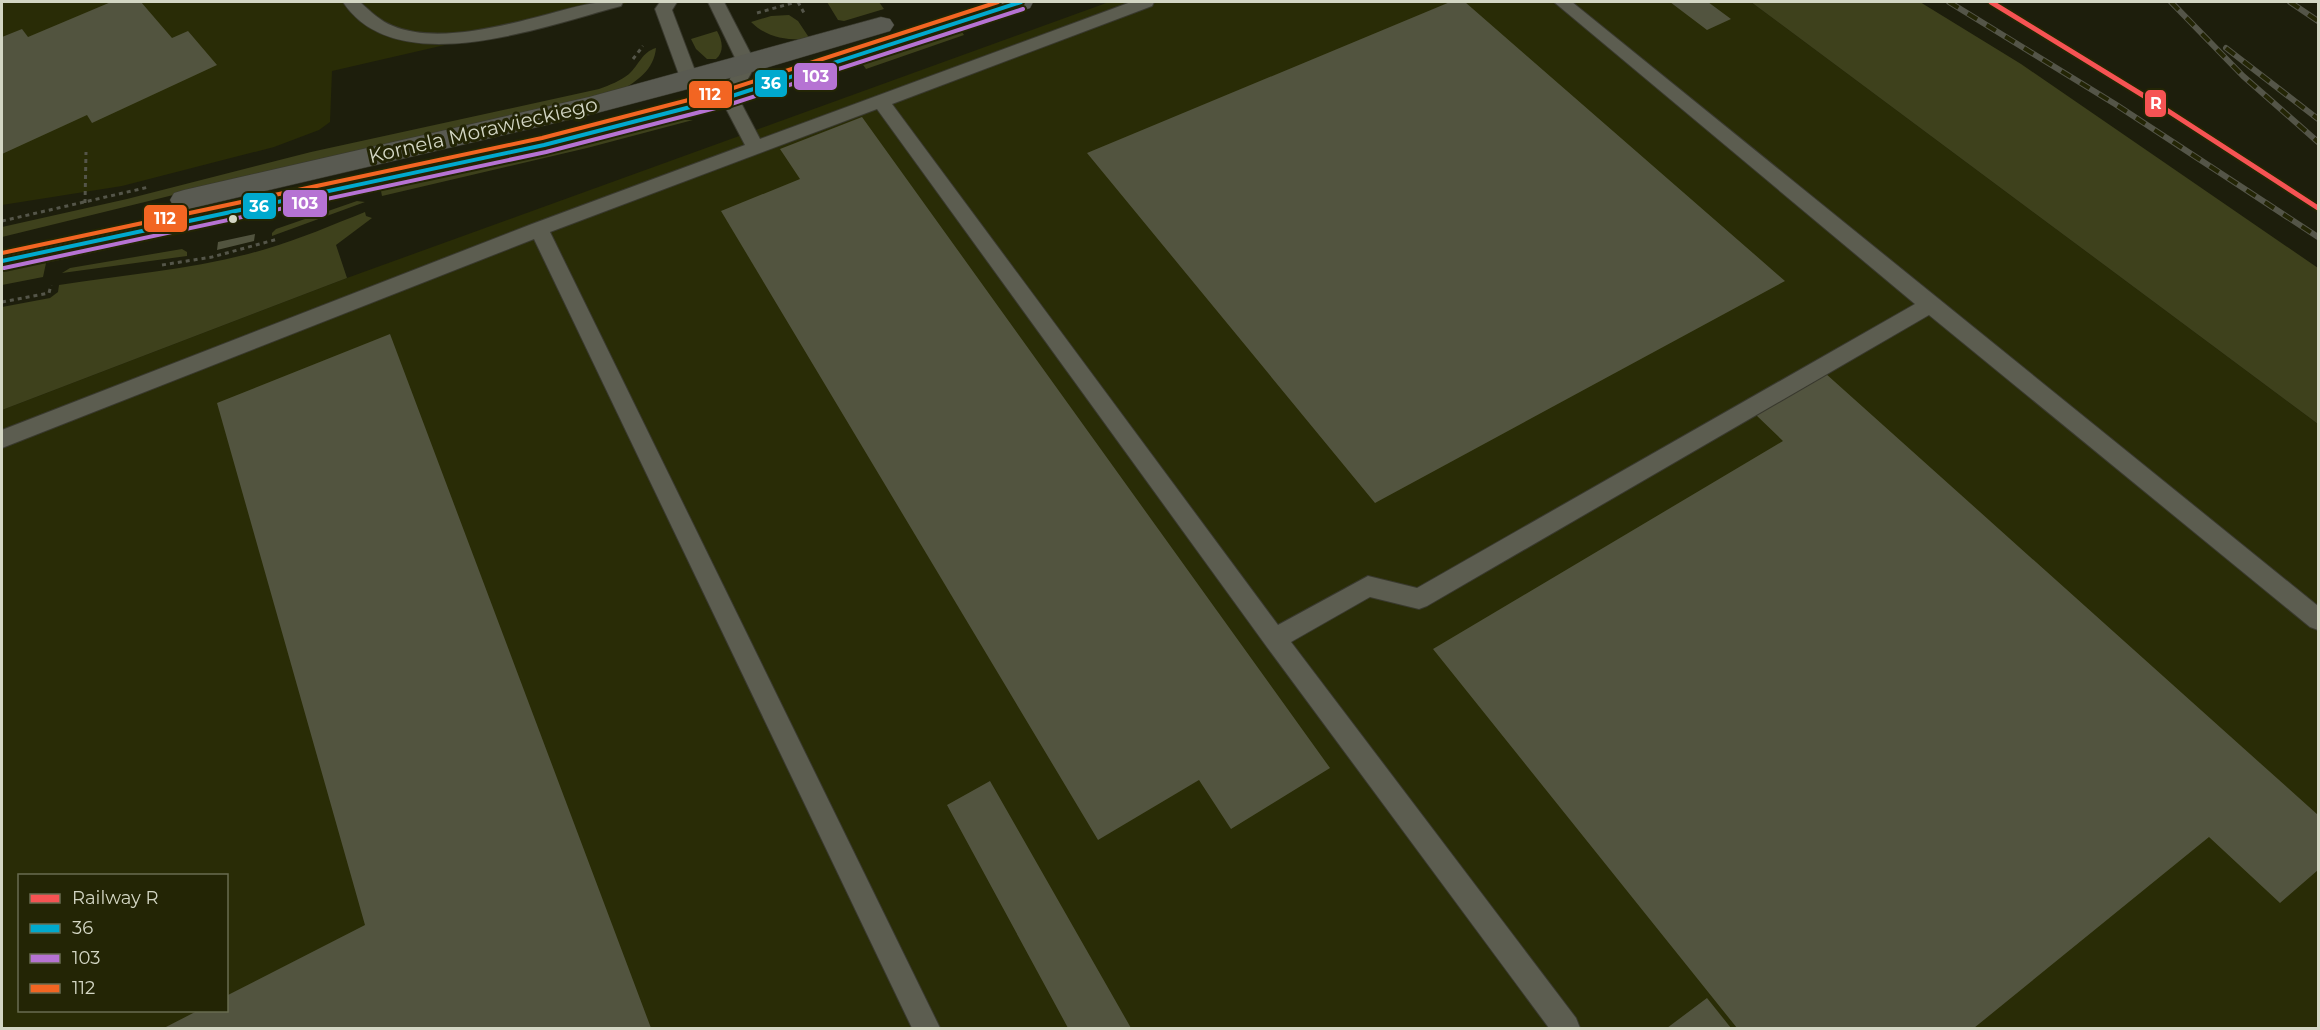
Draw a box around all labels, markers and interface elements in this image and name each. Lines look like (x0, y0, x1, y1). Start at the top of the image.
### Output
line badge: 103 (793, 62, 838, 91)
text: 103 (803, 67, 829, 86)
line badge: 36 (754, 69, 788, 98)
text: 36 (760, 74, 781, 93)
line badge: 112 (688, 80, 733, 109)
text: 112 (699, 85, 721, 104)
line badge: R (2144, 89, 2167, 118)
street label: Kornela Morawieckiego (366, 92, 600, 168)
text: R (2150, 94, 2162, 113)
line badge: 103 (282, 189, 328, 218)
line badge: 36 (242, 192, 277, 220)
text: 103 (292, 194, 318, 213)
text: 36 (248, 197, 269, 216)
line badge: 112 (143, 204, 188, 233)
text: 112 (154, 209, 176, 228)
unlabelled marker (227, 213, 239, 225)
legend (18, 874, 228, 1012)
text: Railway R (72, 887, 158, 909)
text: 36 (72, 917, 93, 939)
text: 103 (72, 947, 100, 969)
text: 112 (72, 977, 95, 999)

